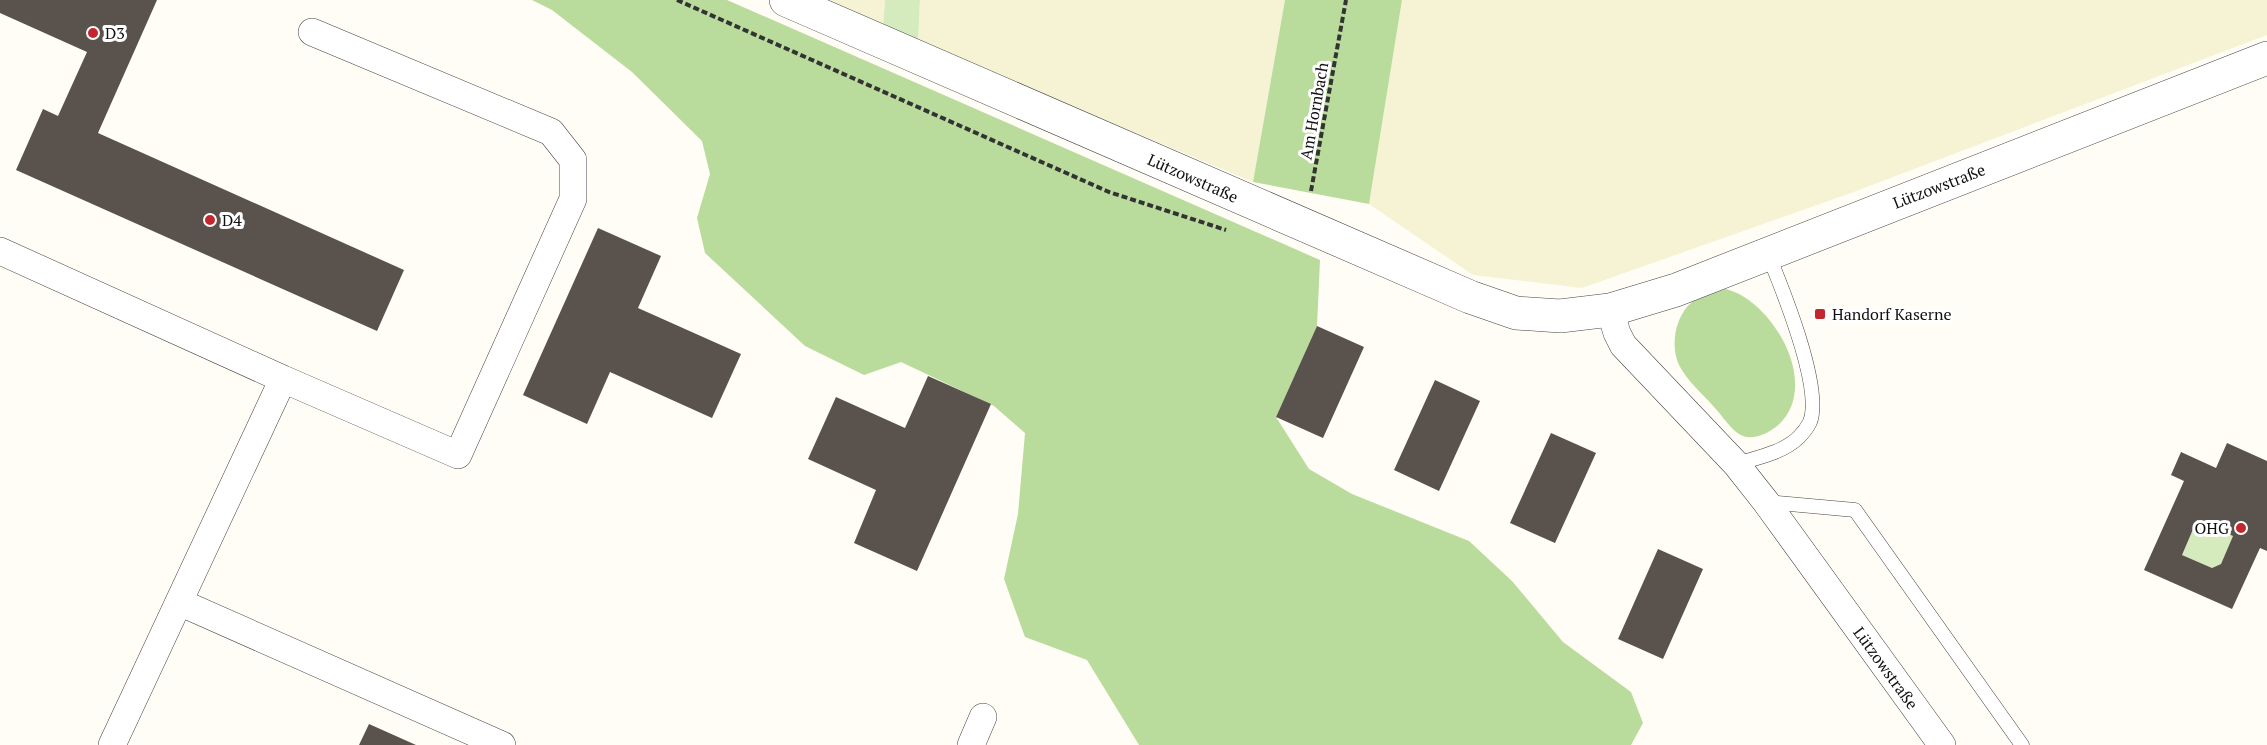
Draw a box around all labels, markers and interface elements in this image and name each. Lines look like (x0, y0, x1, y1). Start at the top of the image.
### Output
place label: D3 (105, 22, 125, 44)
marker: D3 (86, 26, 100, 40)
street label: Am Hornbach (1295, 60, 1333, 161)
street label: Lützowstraße (1144, 148, 1242, 208)
street label: Lützowstraße (1890, 158, 1988, 214)
place label: D4 (222, 209, 242, 231)
marker: D4 (203, 213, 217, 227)
place label: Handorf Kaserne (1832, 303, 1952, 325)
marker: Handorf Kaserne (1813, 307, 1827, 321)
place label: OHG (2195, 517, 2229, 539)
marker: OHG (2234, 521, 2248, 535)
street label: Lützowstraße (1849, 622, 1923, 714)

